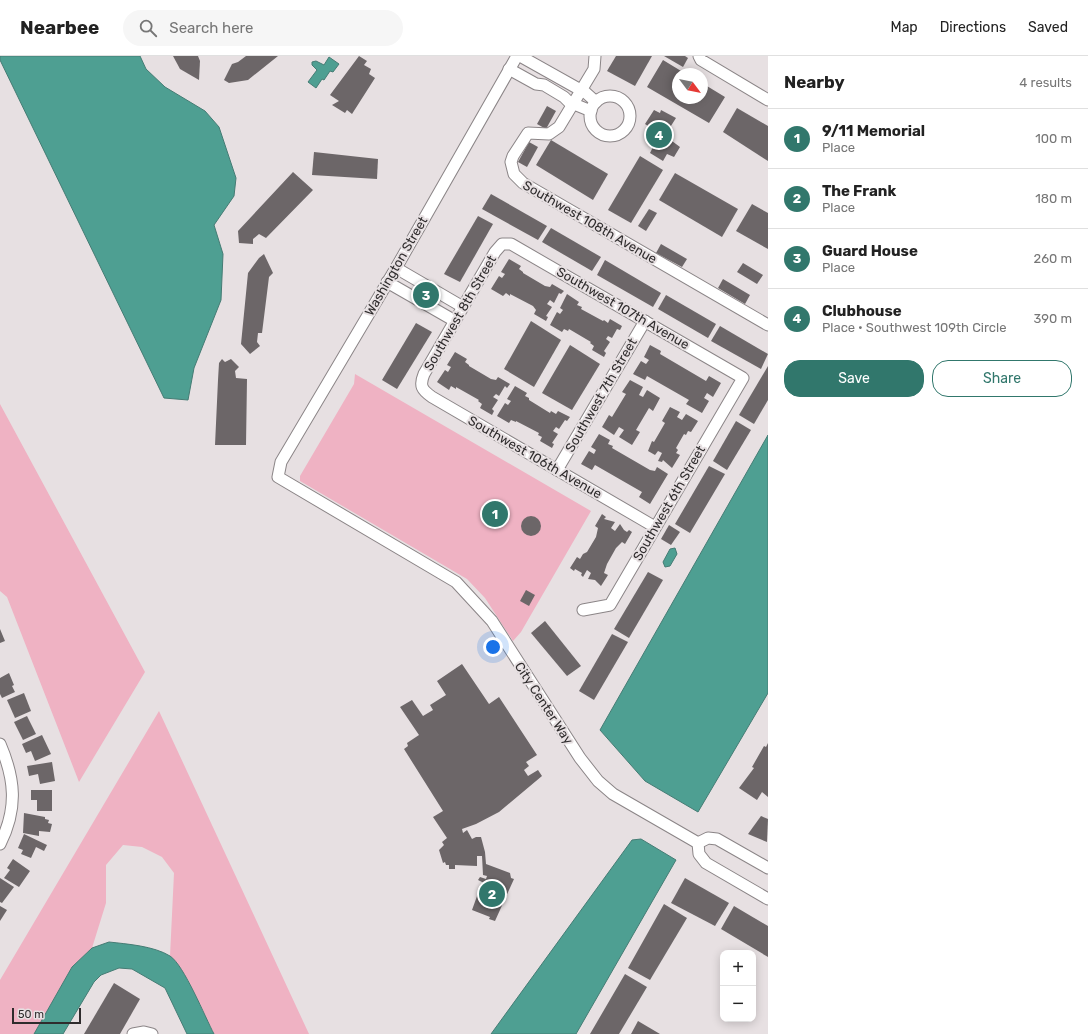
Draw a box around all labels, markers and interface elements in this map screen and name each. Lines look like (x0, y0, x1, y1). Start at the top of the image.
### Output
search box (123, 10, 403, 46)
text: Nearbee (20, 16, 99, 39)
icon: search (137, 17, 159, 39)
text: Search here (169, 19, 254, 37)
text: Map (891, 19, 918, 36)
text: Directions (940, 19, 1006, 36)
text: Saved (1028, 19, 1068, 36)
north arrow (672, 68, 708, 104)
text: Nearby (784, 72, 845, 92)
text: 4 results (1019, 75, 1072, 90)
pin: 4 (646, 120, 672, 150)
text: 9/11 Memorial (822, 122, 925, 140)
text: 1 (794, 131, 800, 146)
text: 100 m (1035, 131, 1072, 146)
text: Place (822, 140, 855, 155)
street label: Southwest 108th Avenue (520, 177, 660, 267)
text: The Frank (822, 182, 896, 200)
text: 2 (793, 191, 801, 206)
text: 180 m (1035, 191, 1072, 206)
text: Place (822, 200, 855, 215)
street label: Washington Street (362, 214, 431, 319)
text: Guard House (822, 242, 918, 260)
text: 3 (793, 251, 801, 266)
text: 260 m (1034, 251, 1072, 266)
street label: Southwest 8th Street (421, 253, 499, 373)
text: Place (822, 260, 855, 275)
street label: Southwest 107th Avenue (554, 264, 692, 352)
pin: 3 (413, 280, 439, 310)
text: Clubhouse (822, 302, 902, 320)
text: 4 (793, 311, 801, 326)
text: 390 m (1033, 311, 1072, 326)
text: Place · Southwest 109th Circle (822, 320, 1006, 335)
street label: Southwest 7th Street (562, 335, 640, 455)
button: Save (784, 360, 924, 397)
button: Share (932, 360, 1072, 397)
street label: Southwest 106th Avenue (466, 413, 604, 501)
street label: Southwest 6th Street (630, 443, 708, 563)
pin: 1 (482, 499, 508, 529)
your location (483, 637, 503, 657)
street label: City Center Way (512, 659, 576, 747)
pin: 2 (479, 879, 505, 909)
map controls (720, 950, 756, 1022)
button: + (720, 950, 756, 986)
button: − (720, 986, 756, 1022)
scale bar (12, 1006, 81, 1025)
text: 50 m (18, 1008, 44, 1021)

